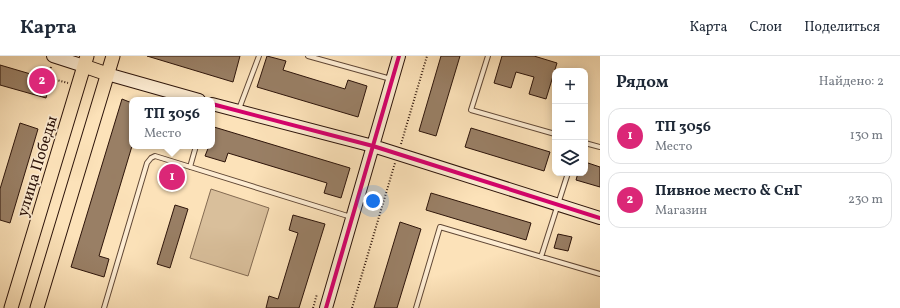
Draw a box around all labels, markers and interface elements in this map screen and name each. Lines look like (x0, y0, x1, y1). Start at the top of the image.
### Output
text: Карта (20, 15, 77, 41)
text: Карта (689, 18, 727, 37)
text: Слои (749, 18, 782, 37)
text: Поделиться (804, 18, 880, 37)
pin: 2 (29, 66, 55, 96)
map controls (552, 68, 588, 176)
button: + (552, 68, 588, 104)
text: Рядом (616, 71, 669, 94)
text: Найдено: 2 (819, 73, 884, 91)
popup (129, 97, 215, 149)
text: ТП 3056 (144, 104, 200, 125)
button: − (552, 104, 588, 140)
street label: улица Победы (12, 113, 64, 220)
text: ТП 3056 (655, 117, 711, 138)
text: Место (144, 125, 181, 143)
text: 1 (627, 127, 633, 145)
text: 130 m (850, 127, 883, 145)
text: Место (655, 138, 692, 156)
button: layers (552, 140, 588, 176)
pin: 1 (159, 162, 185, 192)
text: Пивное место & СнГ (655, 181, 802, 202)
your location (363, 191, 383, 211)
text: 2 (627, 191, 633, 209)
text: 230 m (848, 191, 883, 209)
text: Магазин (655, 202, 707, 220)

